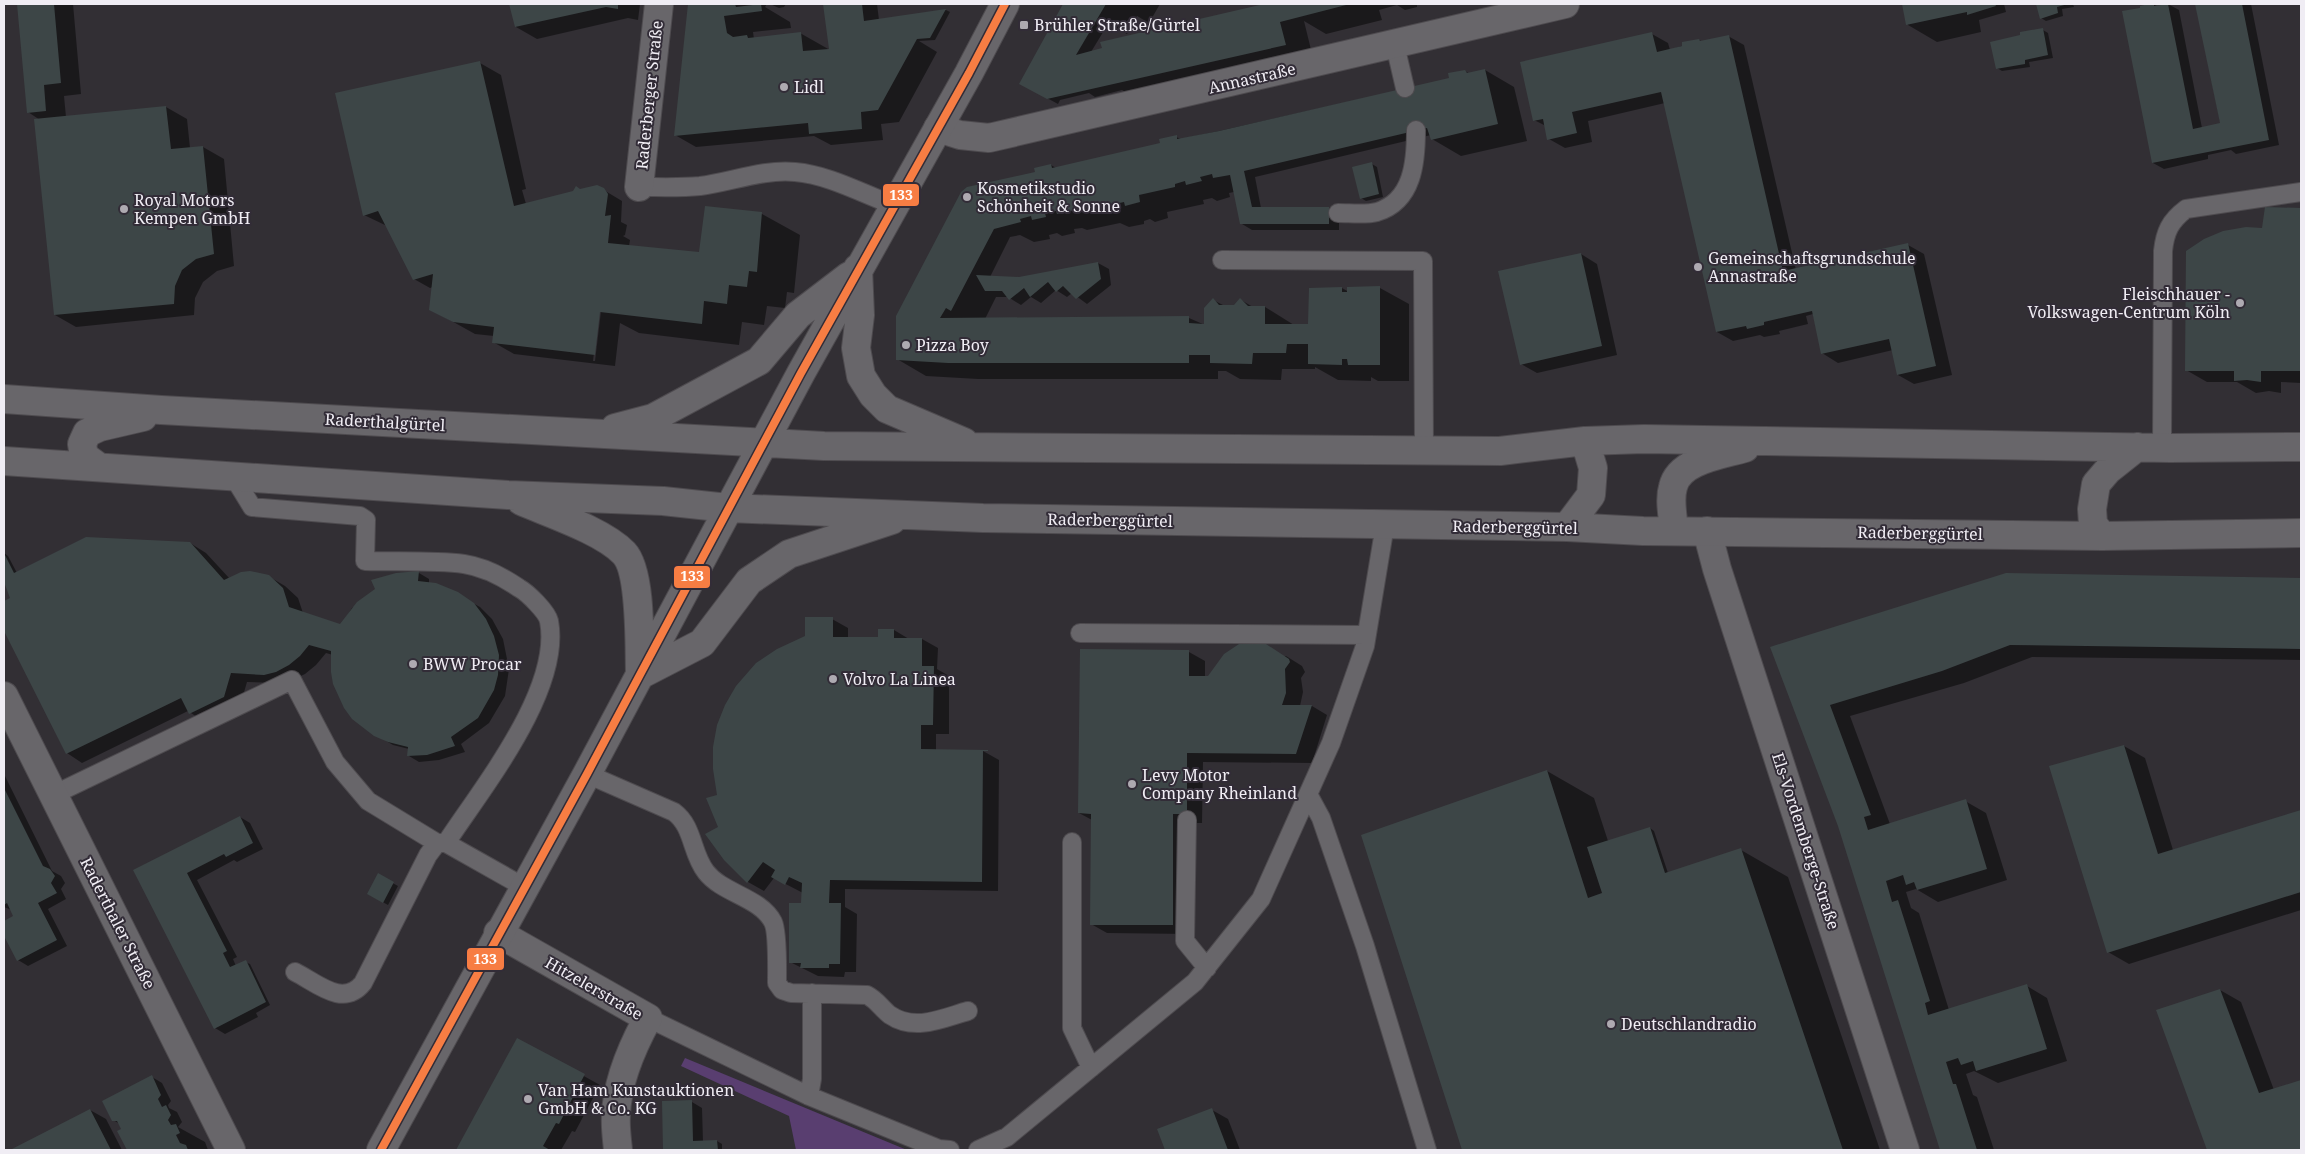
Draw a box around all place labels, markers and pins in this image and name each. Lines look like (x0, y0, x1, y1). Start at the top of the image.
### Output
place label: Brühler Straße/Gürtel (1034, 14, 1200, 36)
marker: Brühler Straße/Gürtel (1018, 19, 1030, 31)
place label: Lidl (794, 76, 824, 98)
marker: Lidl (778, 81, 790, 93)
place label: Kosmetikstudio Schönheit & Sonne (977, 177, 1120, 217)
place label: Royal Motors Kempen GmbH (134, 189, 251, 229)
marker: Kosmetikstudio Schönheit & Sonne (961, 191, 973, 203)
marker: Royal Motors Kempen GmbH (118, 203, 130, 215)
place label: Gemeinschaftsgrundschule Annastraße (1708, 247, 1916, 287)
marker: Gemeinschaftsgrundschule Annastraße (1692, 261, 1704, 273)
place label: Fleischhauer - Volkswagen-Centrum Köln (2027, 283, 2230, 323)
marker: Fleischhauer - Volkswagen-Centrum Köln (2234, 297, 2246, 309)
place label: Pizza Boy (916, 334, 990, 356)
marker: Pizza Boy (900, 339, 912, 351)
place label: BWW Procar (423, 653, 522, 675)
marker: BWW Procar (407, 658, 419, 670)
place label: Volvo La Linea (843, 668, 956, 690)
marker: Volvo La Linea (827, 673, 839, 685)
place label: Levy Motor Company Rheinland (1142, 764, 1297, 804)
marker: Levy Motor Company Rheinland (1126, 778, 1138, 790)
place label: Deutschlandradio (1621, 1013, 1757, 1035)
marker: Deutschlandradio (1605, 1018, 1617, 1030)
place label: Van Ham Kunstauktionen GmbH & Co. KG (538, 1079, 734, 1119)
marker: Van Ham Kunstauktionen GmbH & Co. KG (522, 1093, 534, 1105)

